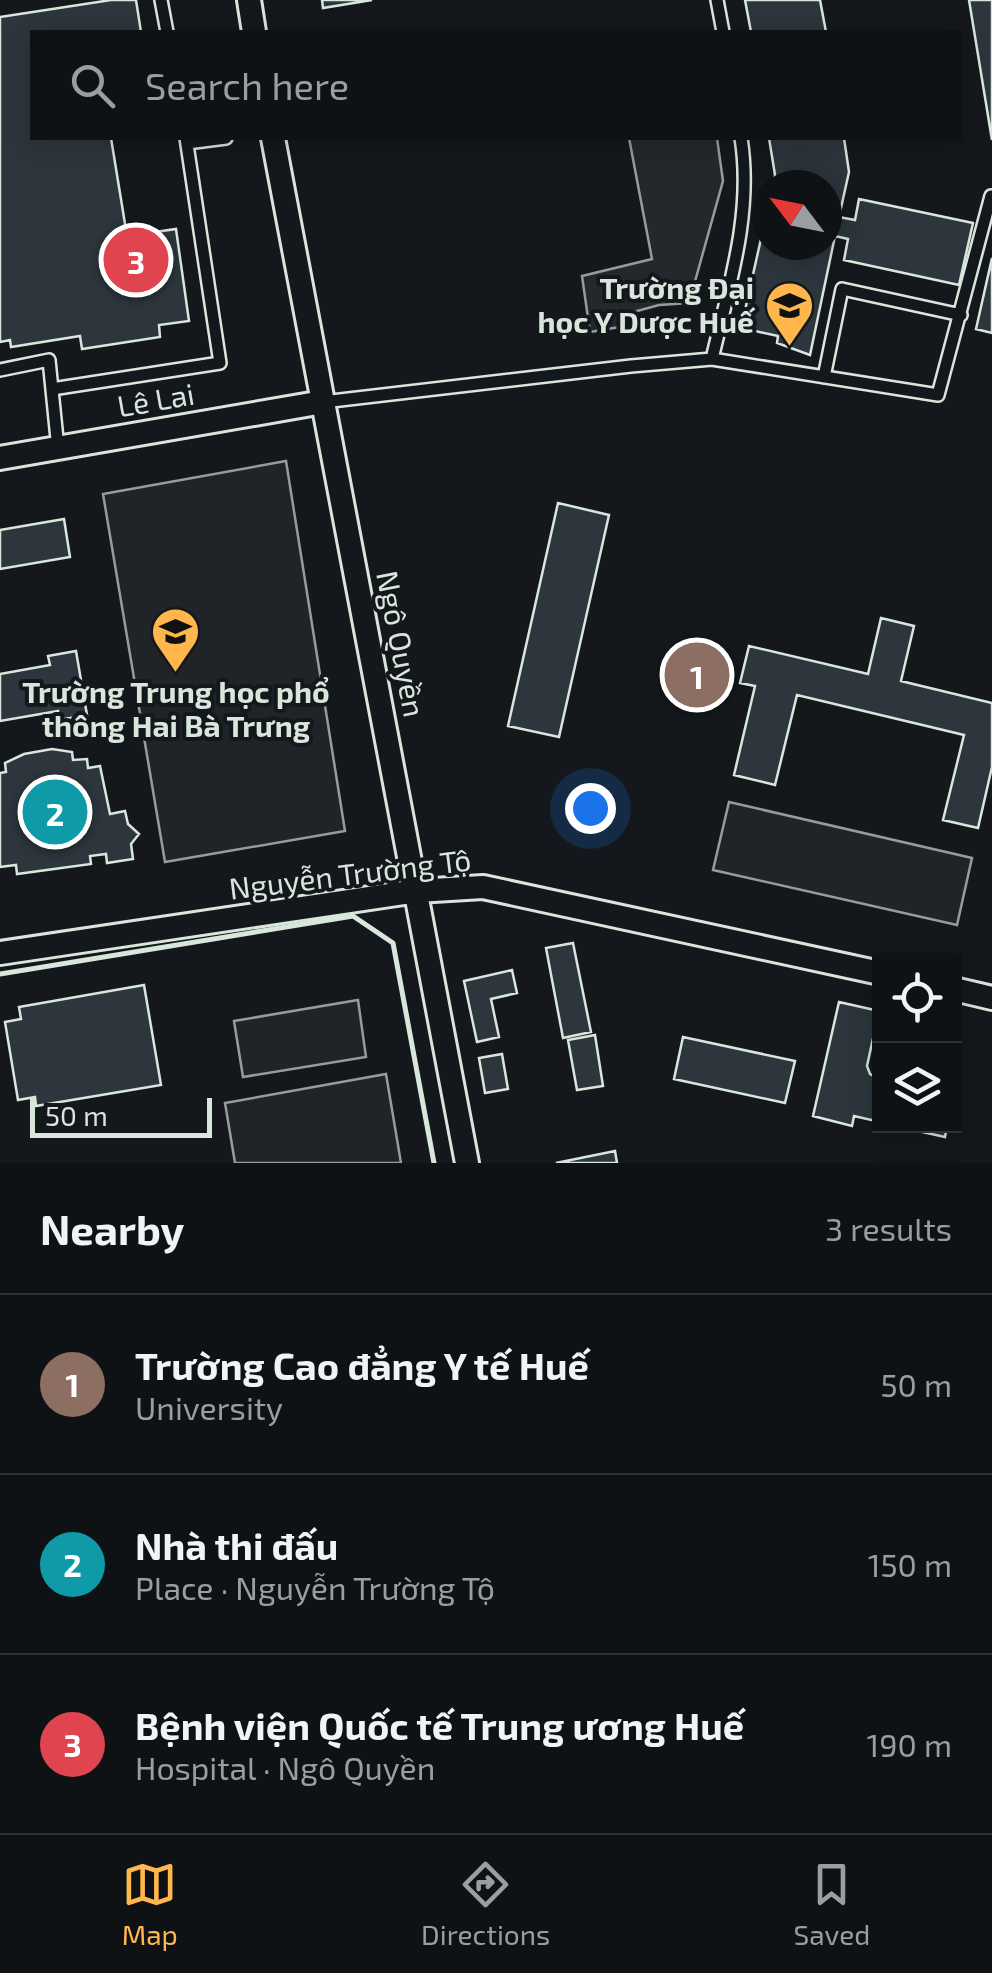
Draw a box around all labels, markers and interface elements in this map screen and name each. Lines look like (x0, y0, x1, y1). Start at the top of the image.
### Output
search box (30, 30, 962, 140)
icon: search (65, 58, 120, 113)
text: Search here (145, 62, 349, 108)
north arrow (752, 170, 842, 260)
pin: 3 (104, 222, 168, 298)
place label: Trường Đại học Y Dược Huế (538, 269, 756, 339)
school or university icon: Trường Đại học Y Dược Huế (763, 280, 815, 348)
street label: Lê Lai (114, 375, 197, 423)
street label: Ngô Quyền (370, 568, 434, 720)
school or university icon: Trường Trung học phổ thông Hai Bà Trưng (150, 606, 202, 674)
pin: 1 (664, 638, 730, 712)
place label: Trường Trung học phổ thông Hai Bà Trưng (22, 673, 330, 743)
pin: 2 (22, 774, 88, 850)
your location (565, 783, 616, 834)
street label: Nguyễn Trường Tộ (227, 840, 473, 906)
map controls (872, 953, 962, 1133)
button: locate (872, 953, 962, 1043)
button: layers (872, 1043, 962, 1133)
scale bar (30, 1093, 212, 1138)
text: 50 m (45, 1098, 108, 1132)
text: Nearby (40, 1203, 184, 1253)
text: 3 results (825, 1209, 952, 1247)
text: Trường Cao đẳng Y tế Huế (135, 1342, 589, 1388)
text: 1 (66, 1365, 79, 1403)
text: 50 m (880, 1365, 952, 1403)
text: University (135, 1388, 283, 1426)
text: Nhà thi đấu (135, 1522, 338, 1568)
text: 2 (63, 1545, 82, 1583)
text: 150 m (868, 1545, 952, 1583)
text: Place · Nguyễn Trường Tộ (135, 1568, 495, 1606)
text: Bệnh viện Quốc tế Trung ương Huế (135, 1702, 744, 1748)
text: 3 (63, 1725, 82, 1763)
text: 190 m (866, 1725, 952, 1763)
text: Hospital · Ngô Quyền (135, 1748, 435, 1786)
tab: Map (122, 1857, 178, 1951)
tab: Directions (421, 1857, 550, 1951)
tab: Saved (794, 1857, 870, 1951)

